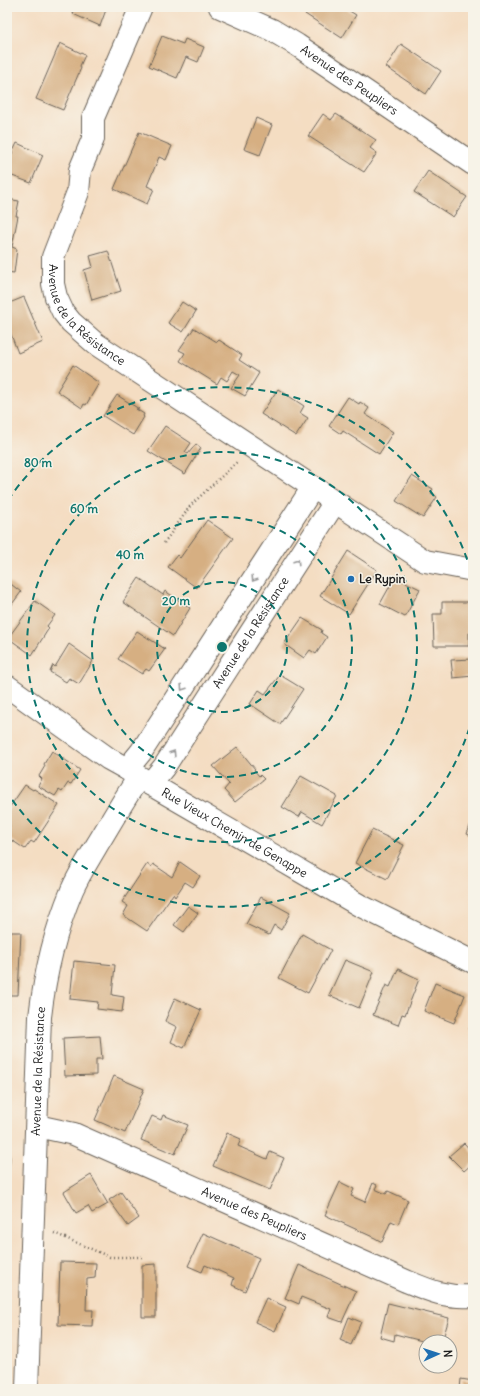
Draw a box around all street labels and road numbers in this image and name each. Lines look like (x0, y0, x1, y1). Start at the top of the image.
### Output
street label: Avenue des Peupliers (298, 42, 401, 118)
street label: Avenue de la Résistance (46, 264, 128, 368)
street label: Avenue de la Résistance (209, 574, 292, 691)
street label: Rue Vieux Chemin de Genappe (159, 784, 310, 881)
street label: Avenue de la Résistance (28, 1005, 48, 1136)
street label: Avenue des Peupliers (199, 1183, 310, 1243)

